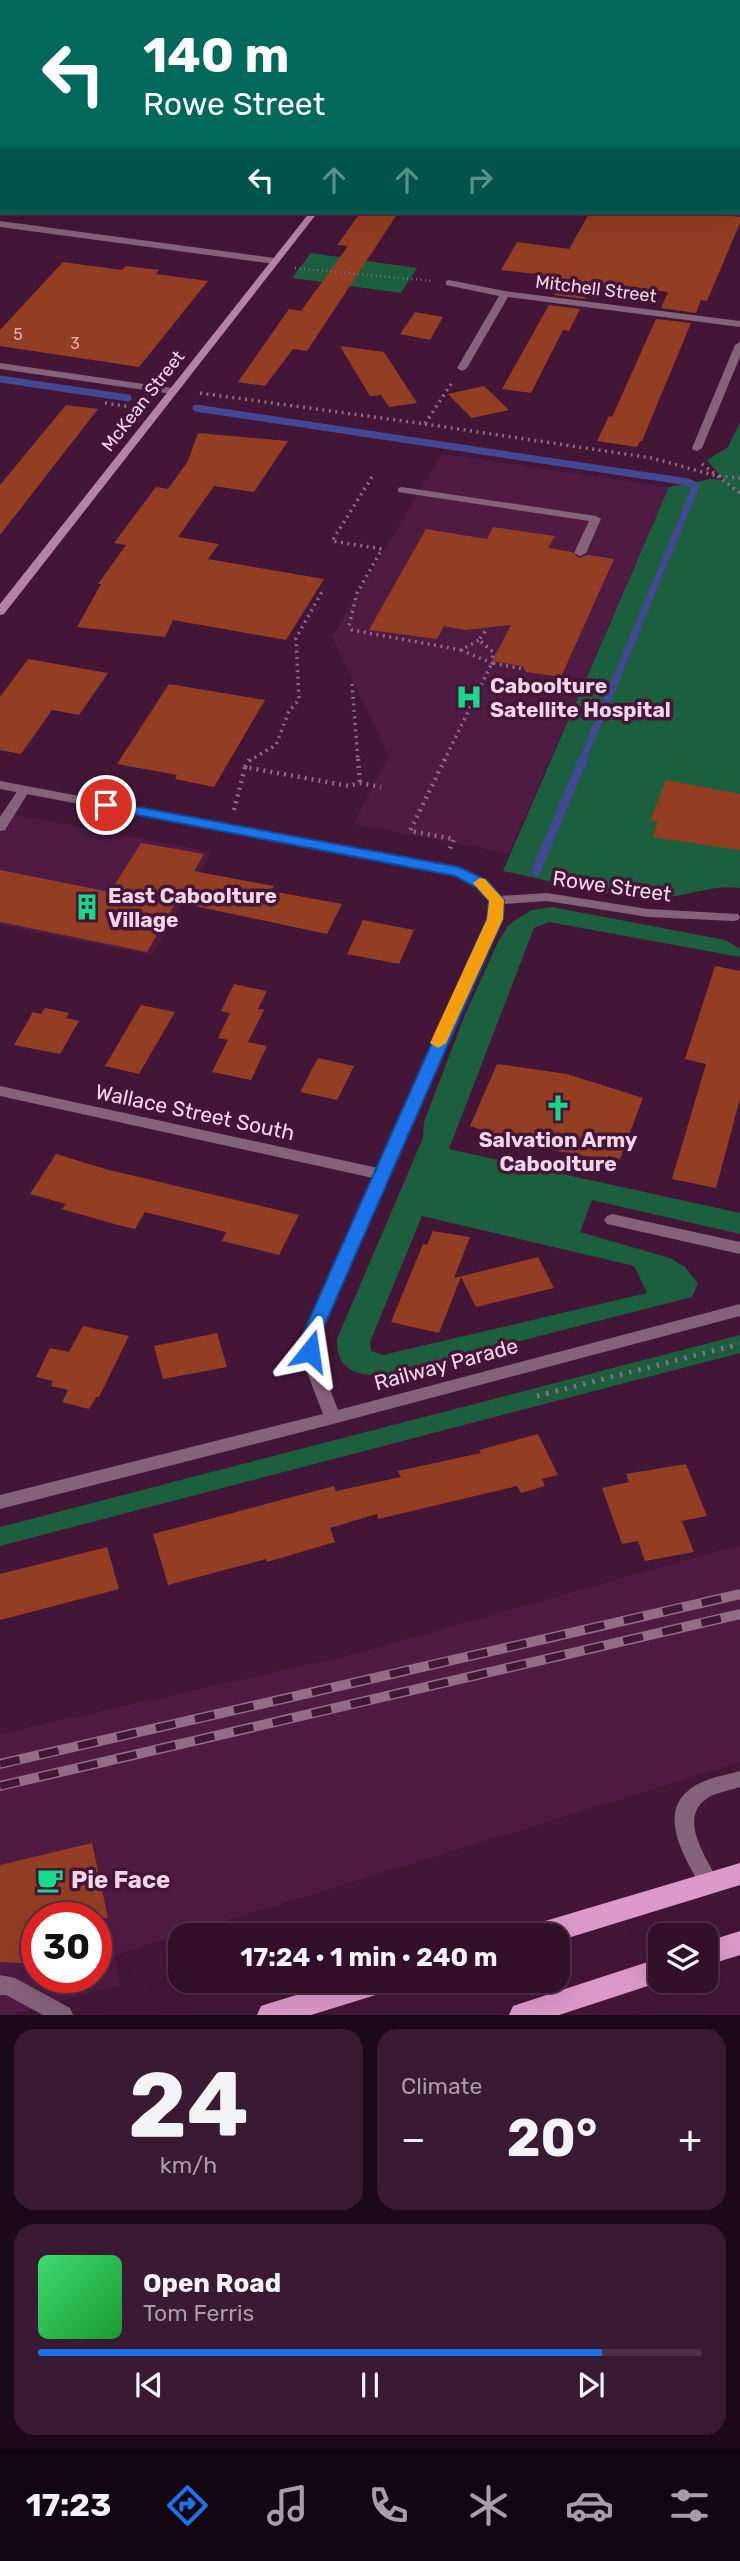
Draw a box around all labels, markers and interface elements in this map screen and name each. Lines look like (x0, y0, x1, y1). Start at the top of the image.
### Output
text: 140 m (143, 26, 289, 84)
icon: left (28, 28, 119, 119)
text: Rowe Street (143, 85, 325, 123)
icon: left (242, 161, 280, 199)
icon: ahead (315, 161, 353, 199)
icon: ahead (388, 161, 426, 199)
icon: right (461, 161, 499, 199)
street label: Mitchell Street (534, 271, 658, 307)
house number: 5 (13, 325, 23, 344)
house number: 3 (70, 334, 80, 353)
street label: McKean Street (97, 346, 189, 456)
place label: Caboolture Satellite Hospital (490, 673, 671, 722)
hospital icon: Caboolture Satellite Hospital (454, 682, 484, 712)
pin (76, 775, 136, 835)
icon: arrive (87, 786, 125, 824)
street label: Rowe Street (551, 865, 673, 907)
place label: East Caboolture Village (108, 883, 277, 932)
building icon: East Caboolture Village (72, 892, 102, 922)
street label: Wallace Street South (93, 1079, 297, 1145)
church icon: Salvation Army Caboolture (543, 1093, 573, 1123)
place label: Salvation Army Caboolture (479, 1127, 638, 1176)
position arrow (273, 1314, 347, 1388)
street label: Railway Parade (371, 1333, 521, 1395)
cafe icon: Pie Face (35, 1865, 65, 1895)
place label: Pie Face (71, 1866, 170, 1894)
speed limit sign: 30 (21, 1902, 112, 1993)
map controls (648, 1923, 718, 1993)
button: layers (648, 1923, 718, 1993)
text: 17:24 · 1 min · 240 m (240, 1942, 498, 1973)
text: 24 (128, 2051, 249, 2159)
text: Climate (401, 2072, 482, 2100)
text: 20° (507, 2107, 597, 2169)
text: − (401, 2116, 426, 2162)
text: + (678, 2116, 702, 2162)
text: km/h (160, 2151, 217, 2179)
text: Open Road (143, 2268, 281, 2299)
text: Tom Ferris (143, 2299, 254, 2327)
icon: previous (130, 2366, 168, 2404)
icon: pause (351, 2366, 389, 2404)
icon: next (572, 2366, 610, 2404)
icon: directions (163, 2481, 212, 2530)
icon: music (263, 2481, 312, 2530)
icon: phone (364, 2481, 413, 2530)
icon: climate (464, 2481, 513, 2530)
icon: car (565, 2481, 614, 2530)
icon: filters (665, 2481, 714, 2530)
text: 17:23 (26, 2486, 111, 2524)

